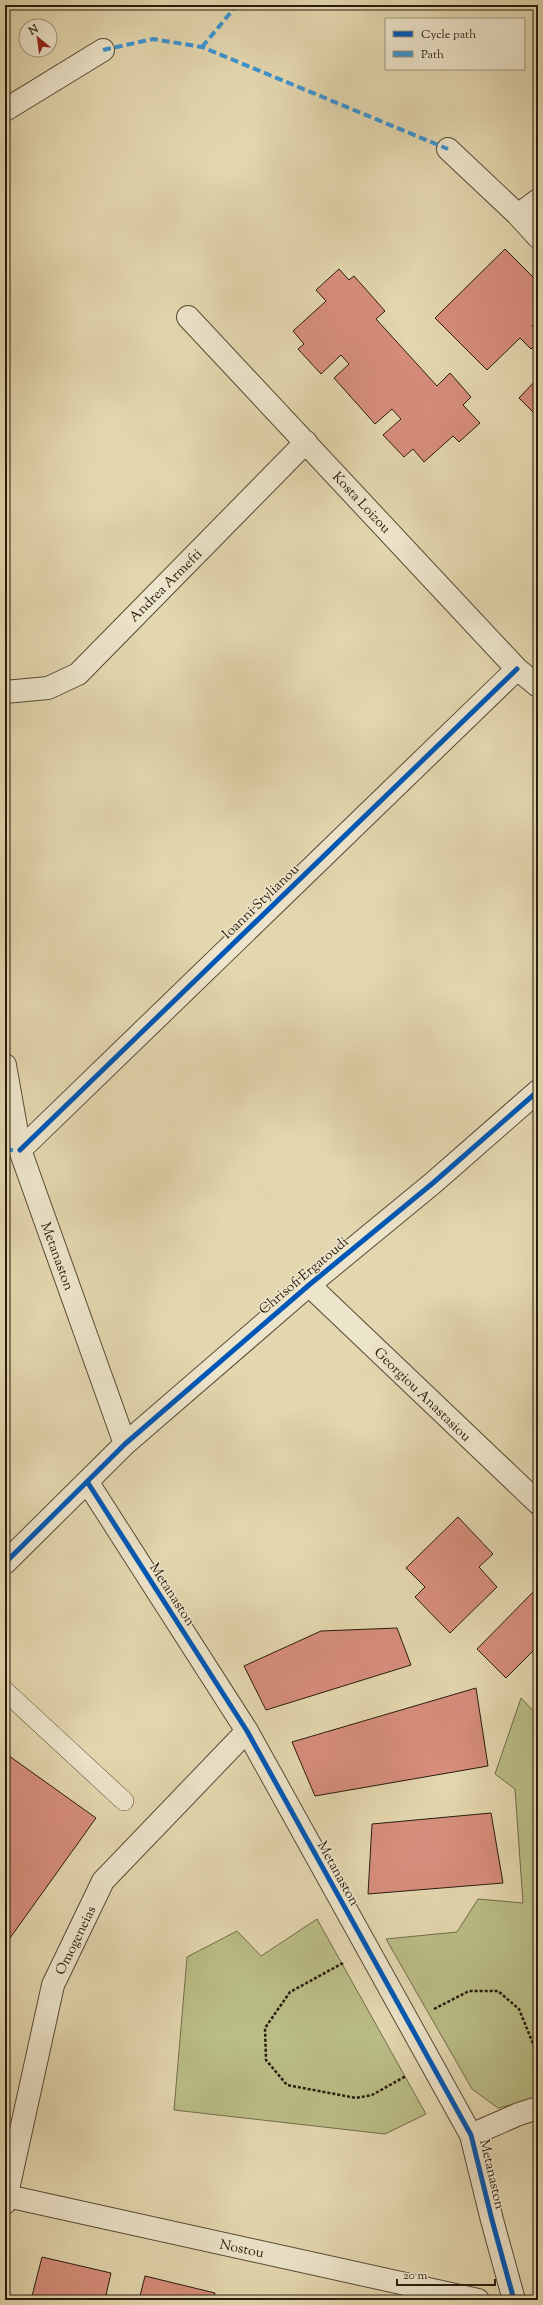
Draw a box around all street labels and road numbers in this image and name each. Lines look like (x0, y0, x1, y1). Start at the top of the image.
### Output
street label: Kosta Loizou (327, 468, 394, 539)
street label: Andrea Armefti (125, 545, 208, 628)
street label: Ioanni Stylianou (218, 860, 304, 945)
street label: Metanaston (35, 1220, 78, 1294)
street label: Chrisofi Ergatoudi (255, 1233, 353, 1320)
street label: Georgiou Anastasiou (369, 1344, 475, 1447)
street label: Metanaston (144, 1560, 199, 1630)
street label: Metanaston (311, 1838, 363, 1910)
street label: Omogeneias (51, 1903, 102, 1979)
street label: Metanaston (473, 2137, 509, 2211)
street label: Nostou (218, 2236, 266, 2264)

